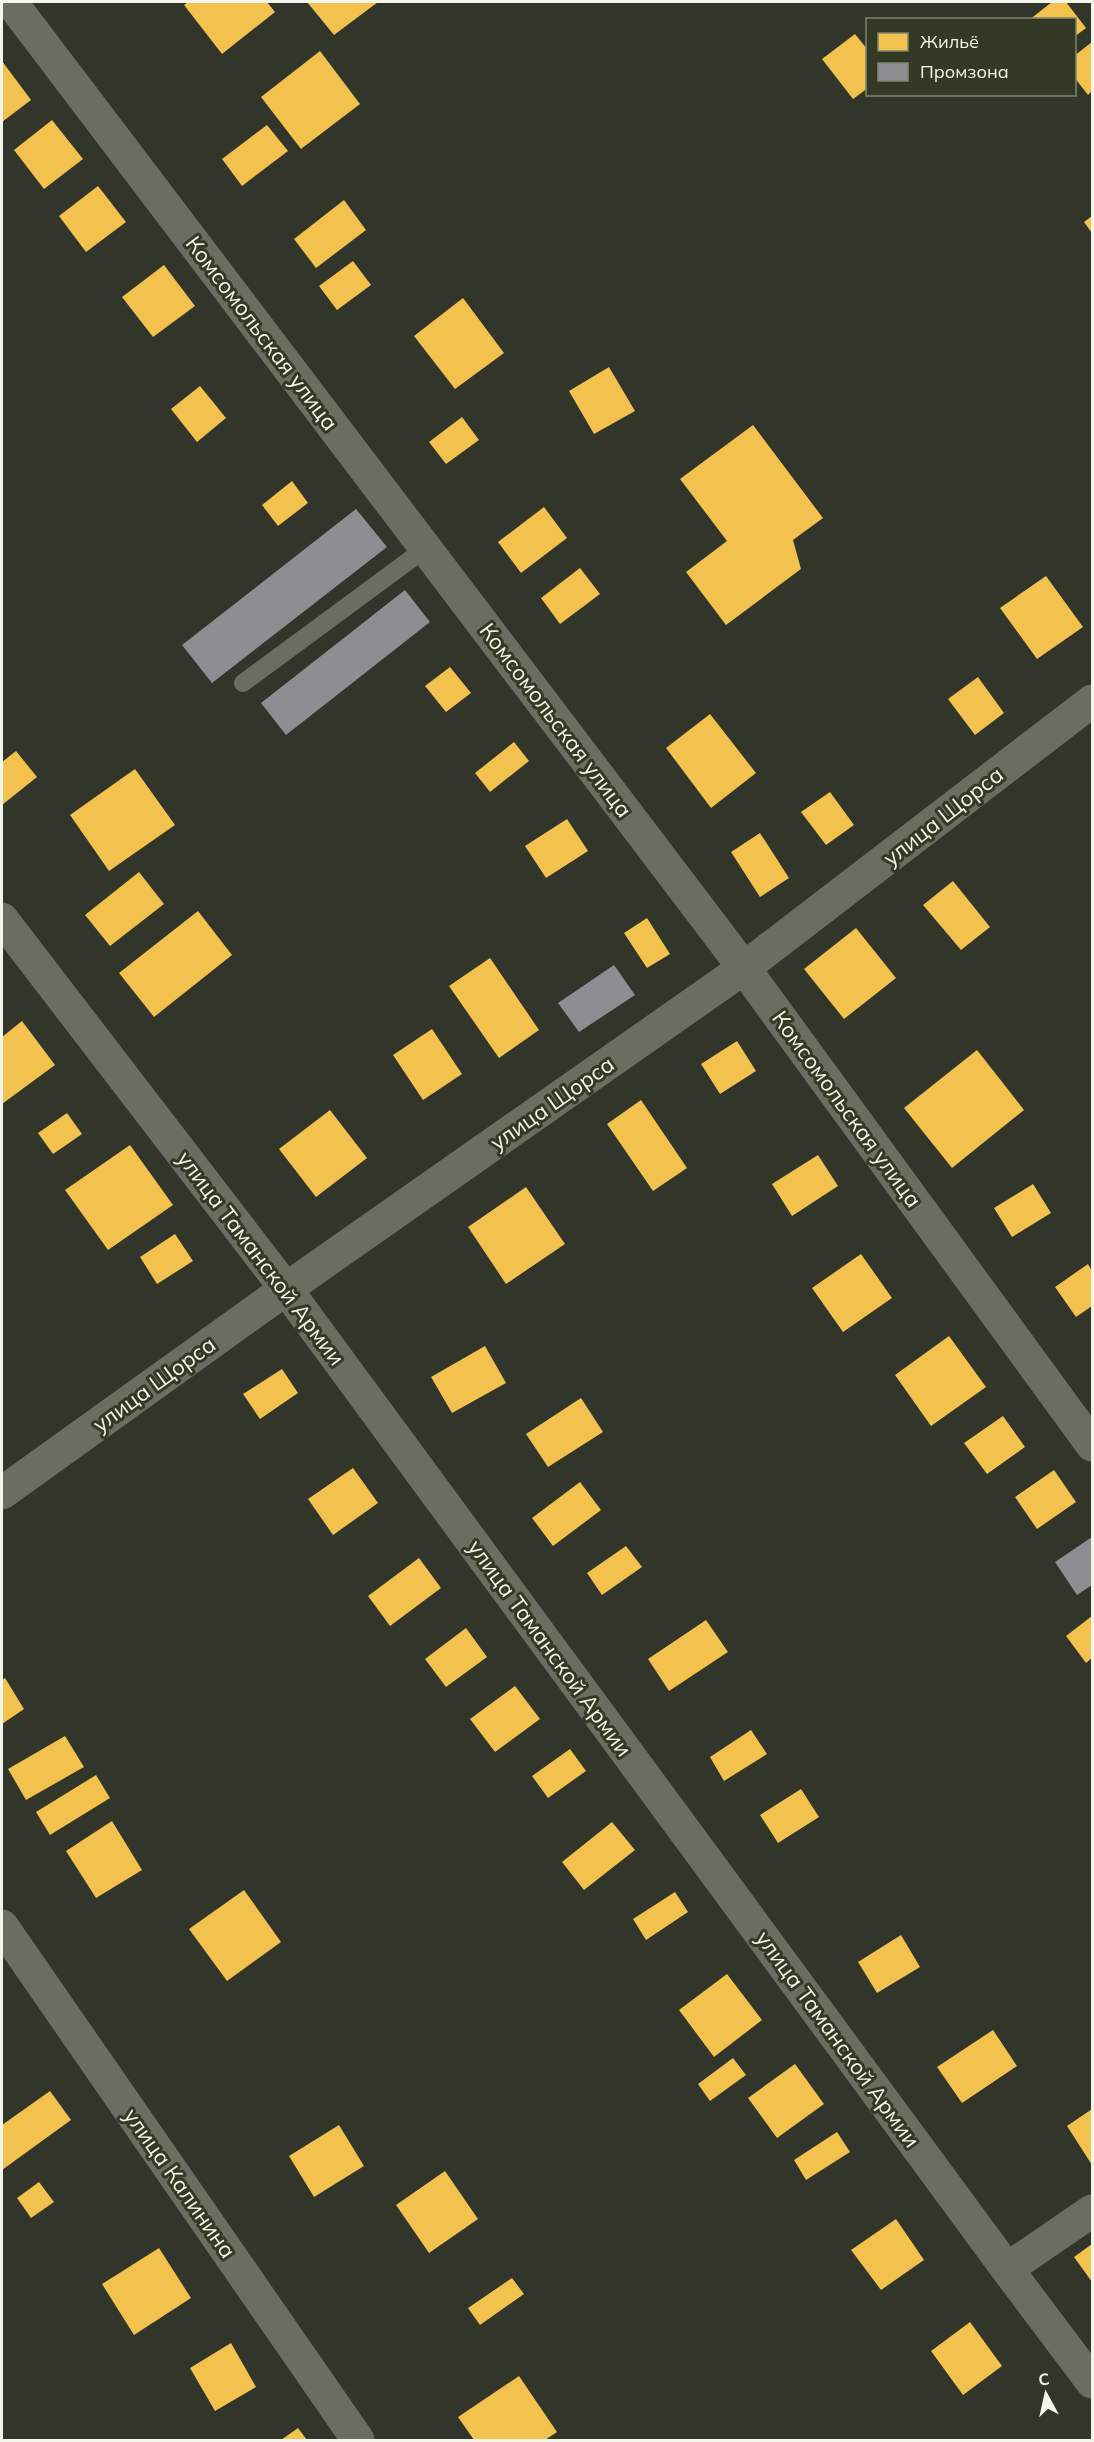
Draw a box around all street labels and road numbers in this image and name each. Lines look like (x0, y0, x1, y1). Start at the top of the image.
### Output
street label: Комсомольская улица (180, 230, 344, 436)
street label: Комсомольская улица (474, 617, 638, 823)
street label: улица Щорса (877, 760, 1009, 872)
street label: Комсомольская улица (766, 1005, 928, 1213)
street label: улица Щорса (484, 1050, 620, 1156)
street label: улица Таманской Армии (171, 1145, 351, 1371)
street label: улица Щорса (87, 1330, 221, 1438)
street label: улица Таманской Армии (462, 1534, 638, 1762)
street label: улица Таманской Армии (750, 1925, 926, 2153)
street label: улица Калинина (118, 2103, 242, 2263)

